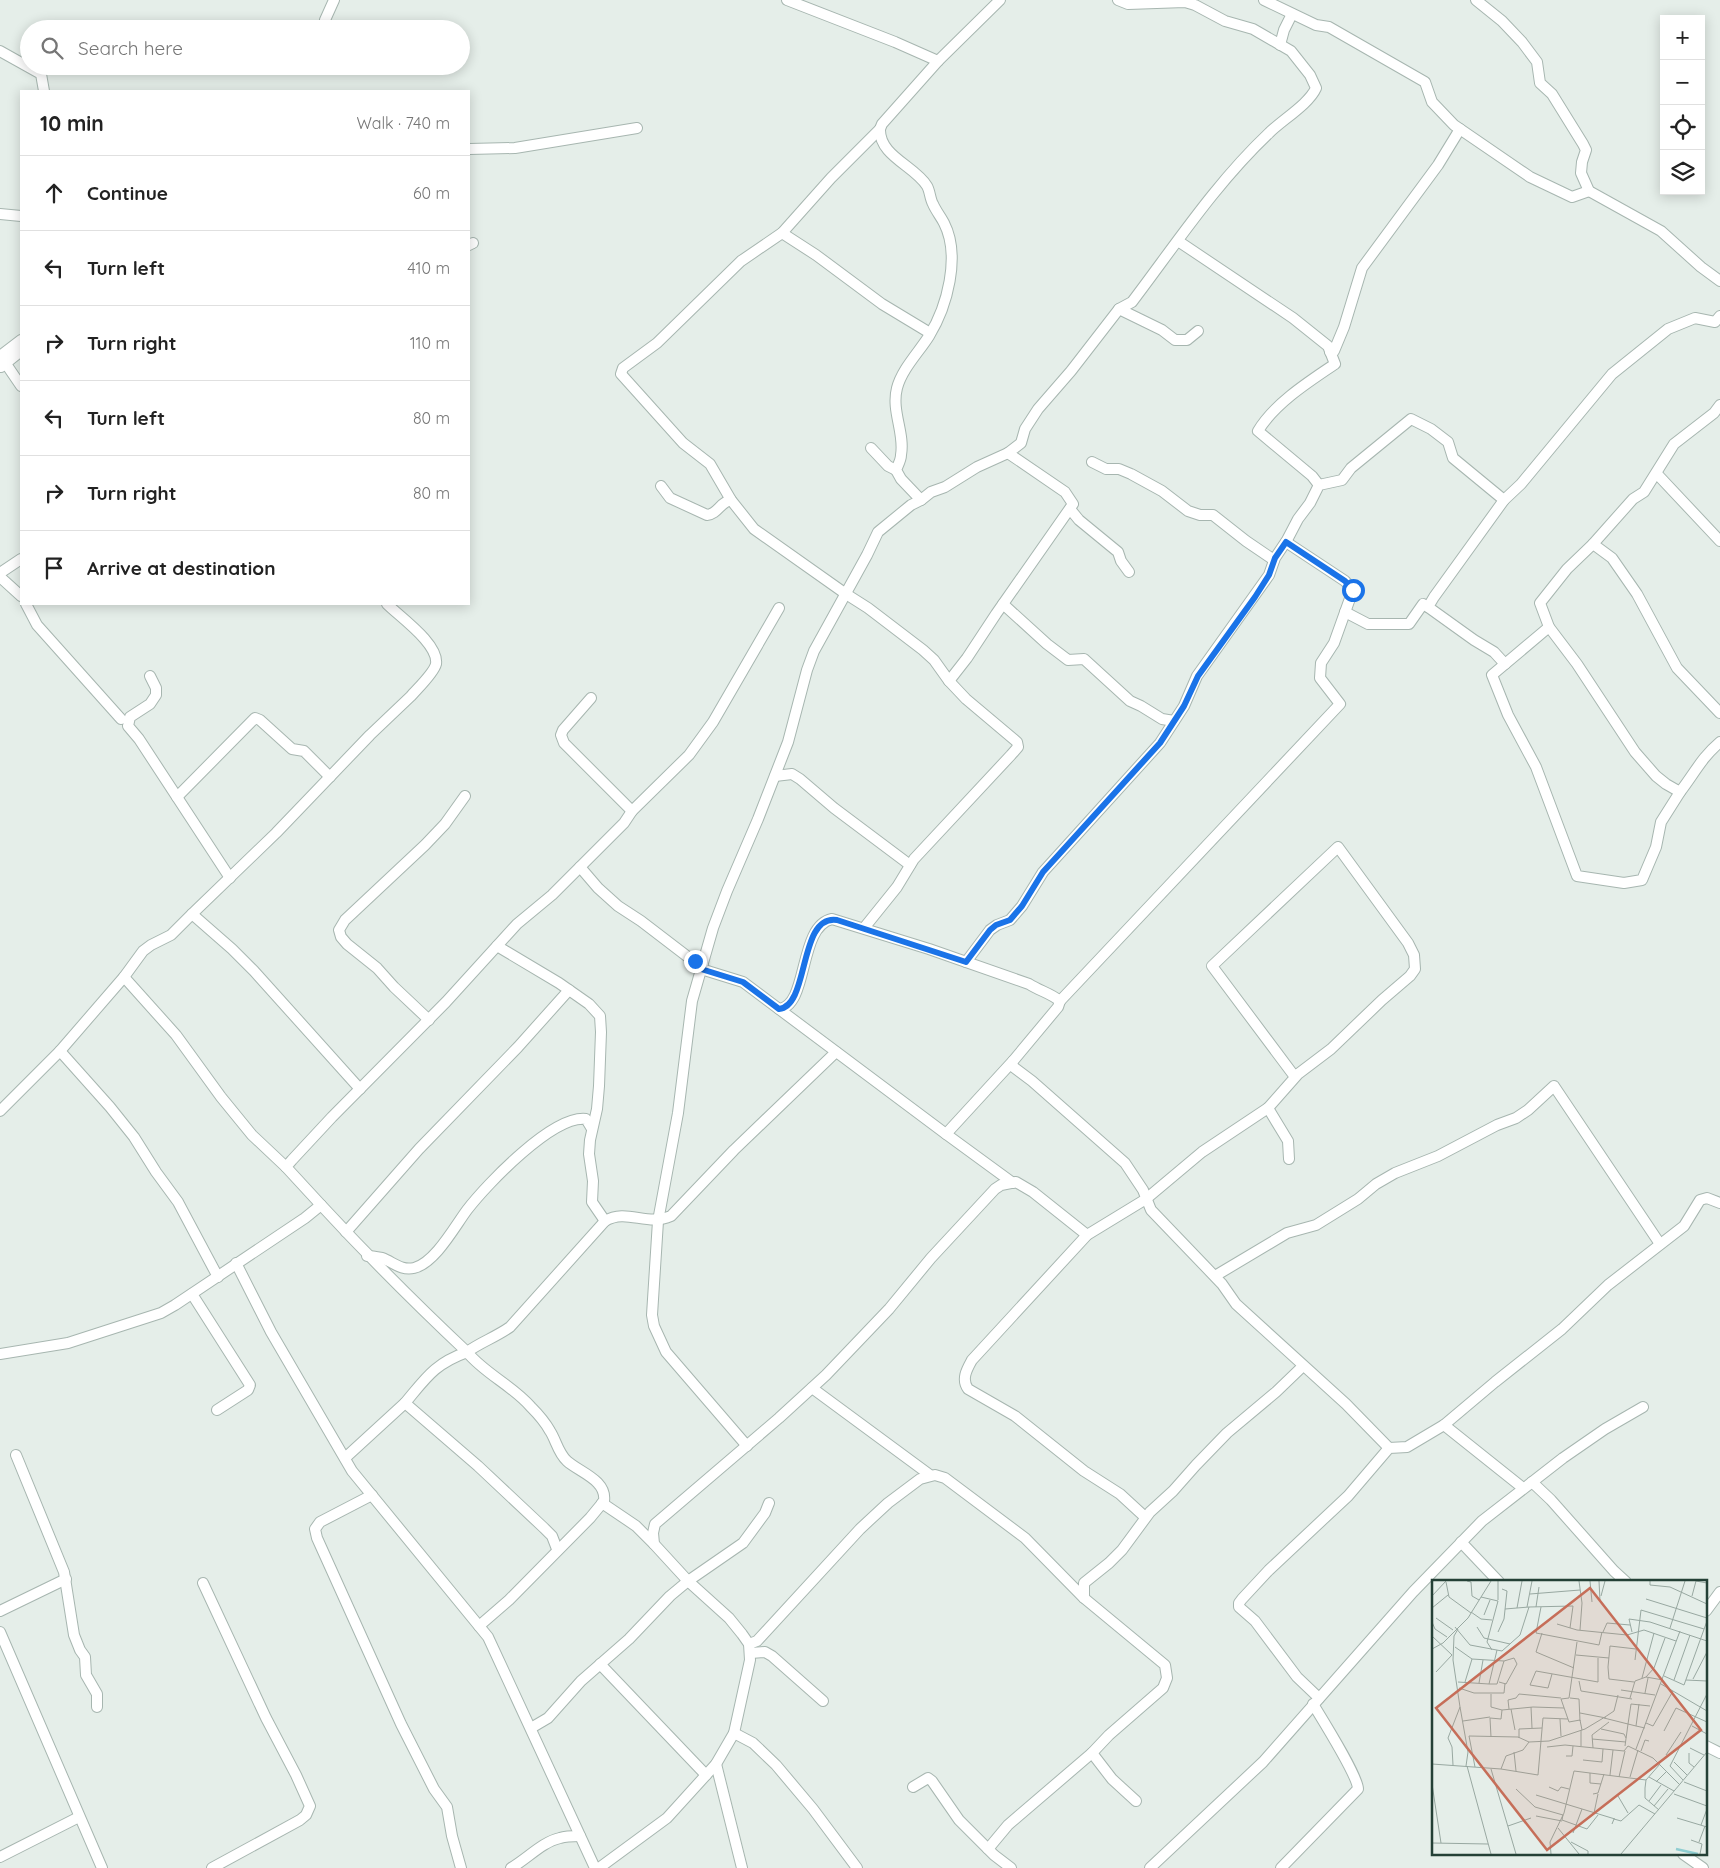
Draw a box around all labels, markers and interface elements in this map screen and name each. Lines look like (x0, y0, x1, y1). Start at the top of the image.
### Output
map controls (1660, 15, 1705, 195)
button: + (1660, 15, 1705, 60)
search box (20, 20, 470, 75)
icon: search (38, 34, 66, 62)
text: Search here (78, 36, 183, 60)
button: − (1660, 60, 1705, 105)
button: locate (1660, 105, 1705, 150)
text: 10 min (40, 110, 104, 136)
text: Walk · 740 m (356, 113, 450, 133)
button: layers (1660, 150, 1705, 195)
icon: ahead (40, 179, 68, 207)
text: Continue (87, 181, 168, 205)
text: 60 m (413, 183, 450, 203)
icon: left (40, 254, 68, 282)
text: Turn left (87, 256, 165, 280)
text: 410 m (407, 258, 450, 278)
icon: right (40, 329, 68, 357)
text: Turn right (87, 331, 176, 355)
text: 110 m (410, 333, 450, 353)
icon: left (40, 404, 68, 432)
text: Turn left (87, 406, 165, 430)
text: 80 m (413, 408, 450, 428)
icon: right (40, 479, 68, 507)
text: Turn right (87, 481, 176, 505)
text: 80 m (413, 483, 450, 503)
icon: arrive (40, 554, 68, 582)
text: Arrive at destination (87, 556, 276, 580)
route start (1342, 579, 1365, 602)
route end (684, 950, 707, 973)
inset map (1432, 1580, 1708, 1856)

